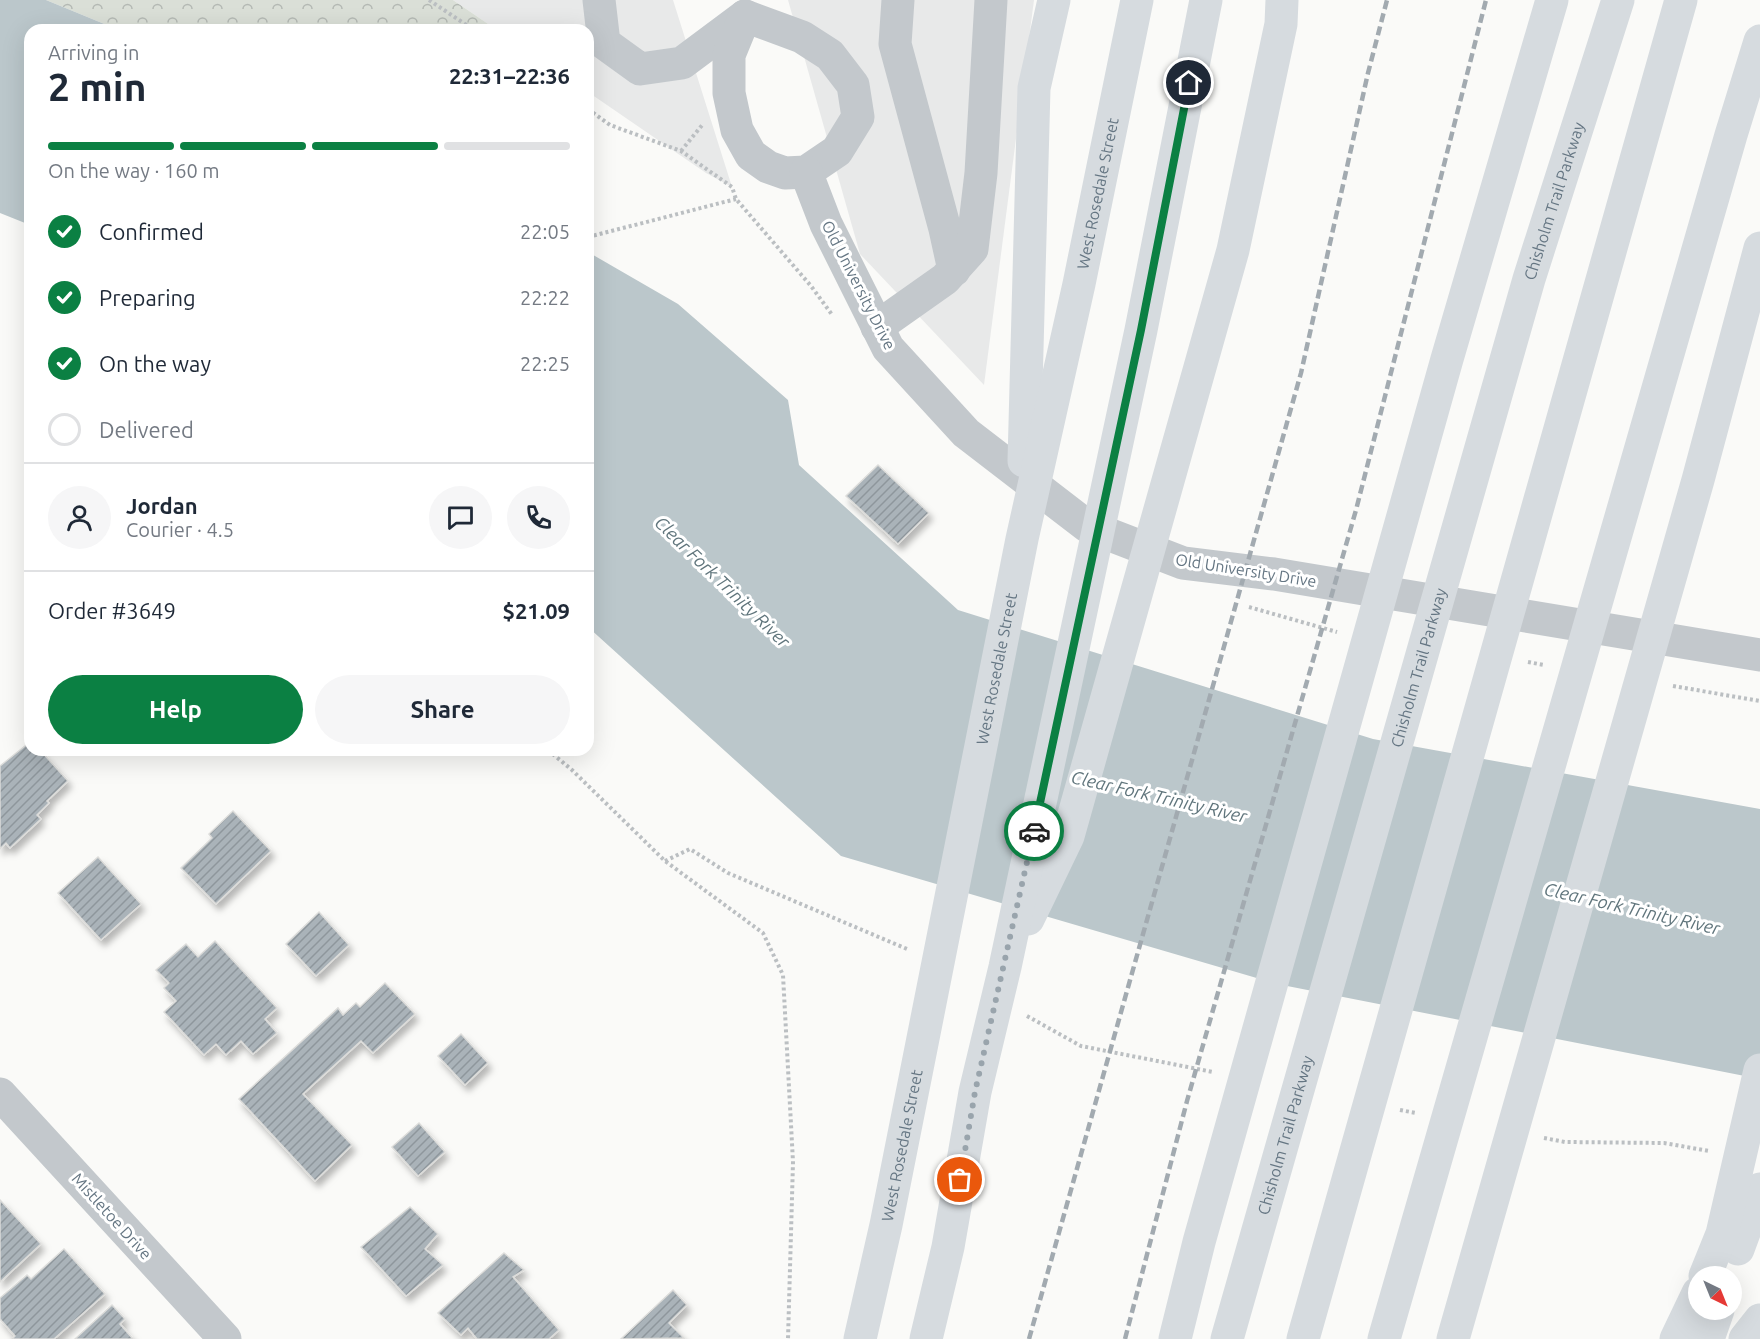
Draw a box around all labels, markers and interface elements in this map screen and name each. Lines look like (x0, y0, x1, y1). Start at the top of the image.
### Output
text: Arriving in (48, 41, 139, 64)
pin (1163, 57, 1214, 108)
text: 22:31–22:36 (449, 63, 570, 88)
text: 2 min (48, 65, 147, 108)
icon: home (1172, 66, 1205, 99)
street label: West Rosedale Street (1073, 115, 1122, 271)
street label: Chisholm Trail Parkway (1520, 120, 1588, 282)
text: On the way · 160 m (48, 159, 220, 182)
icon: check (48, 215, 81, 248)
street label: Old University Drive (819, 217, 899, 353)
text: Confirmed (99, 219, 204, 244)
text: 22:05 (520, 220, 570, 243)
icon: check (48, 281, 81, 314)
text: Preparing (99, 285, 196, 310)
text: 22:22 (520, 286, 570, 309)
icon: check (48, 347, 81, 380)
text: On the way (99, 351, 211, 376)
text: 22:25 (520, 352, 570, 375)
text: Delivered (99, 417, 194, 442)
button: person (48, 486, 111, 549)
button: chat (429, 486, 492, 549)
button: phone (507, 486, 570, 549)
text: Jordan (126, 493, 198, 518)
water label: Clear Fork Trinity River (651, 512, 795, 652)
text: Courier · 4.5 (126, 518, 234, 541)
street label: Old University Drive (1174, 550, 1318, 590)
street label: Chisholm Trail Parkway (1387, 586, 1450, 749)
street label: West Rosedale Street (972, 591, 1020, 746)
text: Order #3649 (48, 598, 176, 623)
text: $21.09 (503, 598, 570, 623)
button: Help (48, 675, 303, 744)
button: Share (315, 675, 570, 744)
water label: Clear Fork Trinity River (1069, 766, 1250, 826)
courier (1004, 801, 1064, 861)
icon: car (1018, 815, 1051, 848)
water label: Clear Fork Trinity River (1542, 878, 1723, 938)
street label: Chisholm Trail Parkway (1254, 1053, 1316, 1217)
street label: West Rosedale Street (878, 1067, 926, 1223)
pin (934, 1154, 985, 1205)
icon: bag (943, 1163, 976, 1196)
street label: Mistletoe Drive (69, 1169, 155, 1263)
north arrow (1688, 1266, 1742, 1320)
map controls (1688, 1266, 1742, 1320)

